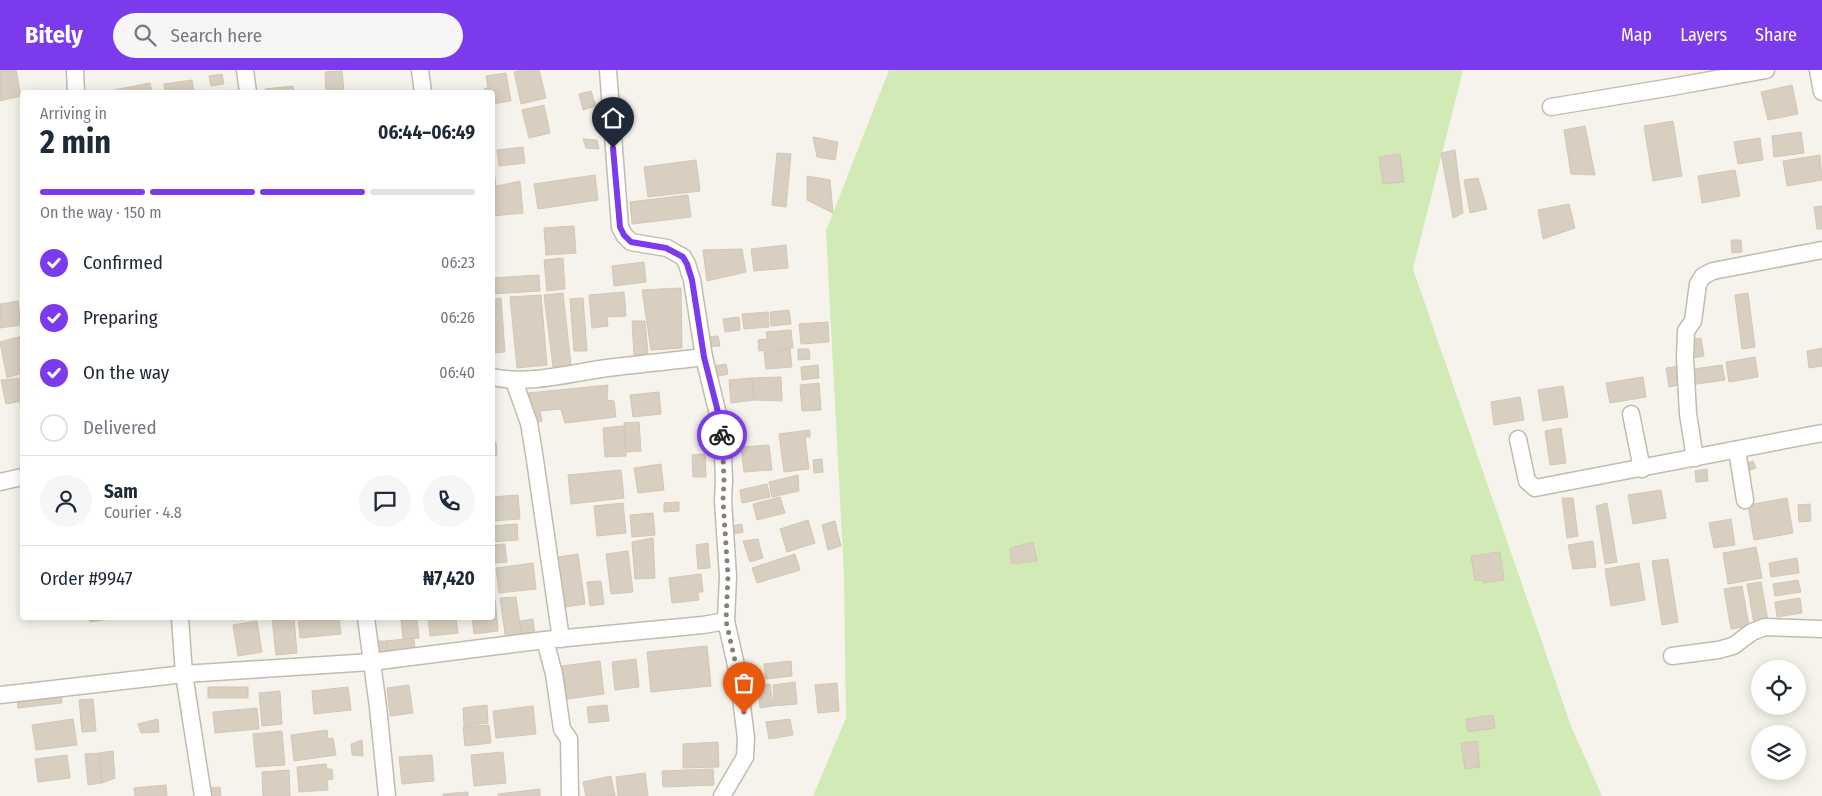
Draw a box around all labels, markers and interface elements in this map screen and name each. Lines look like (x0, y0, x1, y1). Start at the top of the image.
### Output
search box (113, 13, 463, 58)
text: Bitely (25, 21, 83, 49)
icon: search (131, 21, 159, 49)
text: Search here (171, 24, 262, 47)
text: Map (1621, 24, 1652, 46)
text: Layers (1680, 24, 1727, 46)
text: Share (1755, 24, 1797, 46)
pin (592, 97, 634, 148)
text: Arriving in (40, 104, 107, 123)
icon: home (599, 104, 627, 132)
text: 06:44–06:49 (378, 121, 475, 144)
text: 2 min (40, 123, 111, 161)
text: On the way · 150 m (40, 203, 161, 222)
icon: check (40, 249, 68, 277)
text: Confirmed (83, 251, 163, 274)
text: 06:23 (441, 253, 475, 272)
icon: check (40, 304, 68, 332)
text: Preparing (83, 306, 158, 329)
text: 06:26 (440, 308, 475, 327)
icon: check (40, 359, 68, 387)
text: On the way (83, 361, 169, 384)
text: 06:40 (439, 363, 475, 382)
courier (697, 410, 747, 460)
text: Delivered (83, 416, 157, 439)
icon: bike (708, 421, 736, 449)
button: person (40, 475, 92, 527)
button: chat (359, 475, 411, 527)
button: phone (423, 475, 475, 527)
text: Sam (104, 480, 138, 503)
text: Courier · 4.8 (104, 503, 182, 522)
text: Order #9947 (40, 567, 133, 590)
text: ₦7,420 (423, 567, 475, 590)
map controls (1751, 660, 1806, 780)
button: locate (1751, 660, 1806, 715)
pin (723, 662, 765, 713)
icon: bag (730, 669, 758, 697)
button: layers (1751, 725, 1806, 780)

